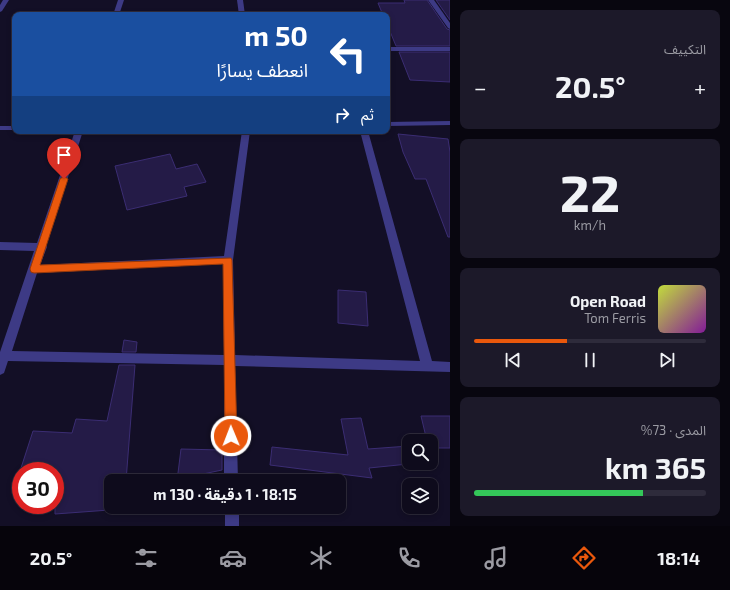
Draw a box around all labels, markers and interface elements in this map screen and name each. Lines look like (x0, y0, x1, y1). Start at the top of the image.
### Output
text: 50 m (244, 18, 308, 52)
icon: left (322, 28, 374, 80)
text: التكييف (664, 41, 706, 57)
text: انعطف يسارًا (217, 59, 308, 81)
text: 20.5° (555, 68, 626, 104)
text: − (474, 74, 487, 100)
text: + (694, 74, 706, 100)
icon: right (331, 104, 353, 126)
text: ثم (361, 105, 374, 123)
pin (47, 138, 81, 179)
icon: arrive (53, 144, 75, 166)
text: 22 (560, 160, 620, 222)
text: km/h (574, 217, 606, 233)
text: Open Road (570, 292, 646, 310)
text: Tom Ferris (584, 310, 646, 326)
icon: previous (502, 349, 524, 371)
icon: pause (579, 349, 601, 371)
icon: next (656, 349, 678, 371)
position arrow (210, 415, 252, 457)
text: المدى · 73% (641, 422, 706, 438)
map controls (402, 434, 438, 514)
button: search (402, 434, 438, 470)
text: 365 km (605, 449, 706, 485)
speed limit sign: 30 (12, 462, 64, 514)
button: layers (402, 478, 438, 514)
text: 18:15 · 1 دقيقة · 130 m (153, 485, 297, 503)
icon: filters (132, 544, 160, 572)
icon: car (219, 544, 247, 572)
icon: climate (307, 544, 335, 572)
icon: phone (395, 544, 423, 572)
icon: music (482, 544, 510, 572)
icon: directions (570, 544, 598, 572)
text: 20.5° (30, 547, 72, 569)
text: 18:14 (657, 547, 700, 569)

